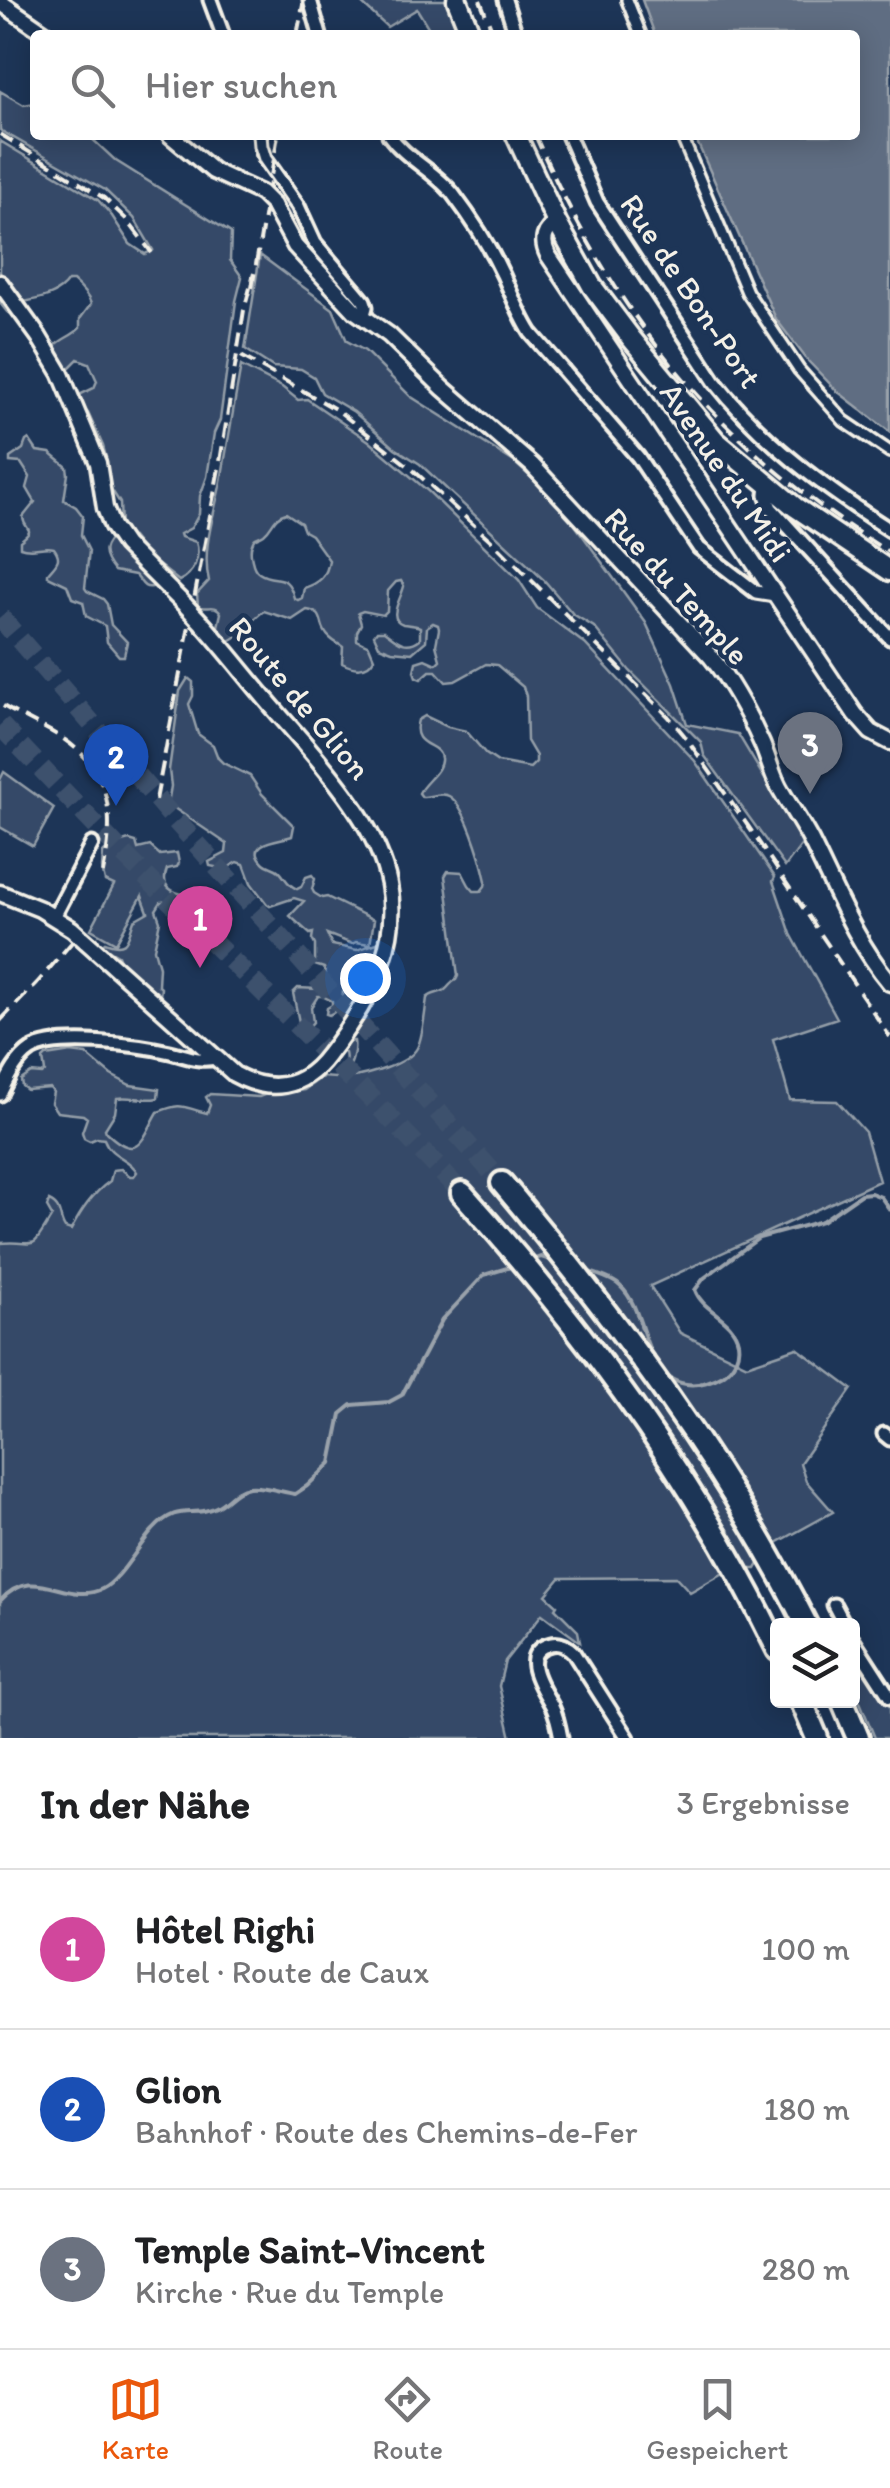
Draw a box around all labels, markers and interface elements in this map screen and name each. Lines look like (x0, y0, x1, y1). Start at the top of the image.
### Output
search box (30, 30, 860, 140)
icon: search (65, 58, 120, 113)
text: Hier suchen (145, 62, 337, 108)
street label: Rue de Bon-Port (612, 187, 770, 395)
street label: Avenue du Midi (652, 375, 800, 569)
street label: Rue du Temple (596, 499, 758, 673)
street label: Route de Glion (221, 609, 379, 787)
pin: 3 (778, 712, 842, 794)
pin: 2 (84, 724, 148, 806)
pin: 1 (168, 886, 232, 968)
your location (340, 953, 391, 1004)
map controls (770, 1618, 860, 1708)
button: layers (770, 1618, 860, 1708)
text: In der Nähe (40, 1778, 250, 1829)
text: 3 Ergebnisse (677, 1784, 850, 1822)
text: Hôtel Righi (135, 1907, 315, 1953)
text: 1 (65, 1930, 80, 1968)
text: 100 m (762, 1930, 850, 1968)
text: Hotel · Route de Caux (135, 1953, 429, 1991)
text: Glion (135, 2067, 221, 2113)
text: 2 (64, 2090, 81, 2128)
text: 180 m (764, 2090, 850, 2128)
text: Bahnhof · Route des Chemins-de-Fer (135, 2113, 637, 2151)
text: Temple Saint-Vincent (135, 2227, 485, 2273)
text: 3 (64, 2250, 81, 2288)
text: 280 m (762, 2250, 850, 2288)
text: Kirche · Rue du Temple (135, 2273, 444, 2311)
tab: Karte (102, 2372, 169, 2466)
tab: Route (372, 2372, 443, 2466)
tab: Gespeichert (646, 2372, 788, 2466)

